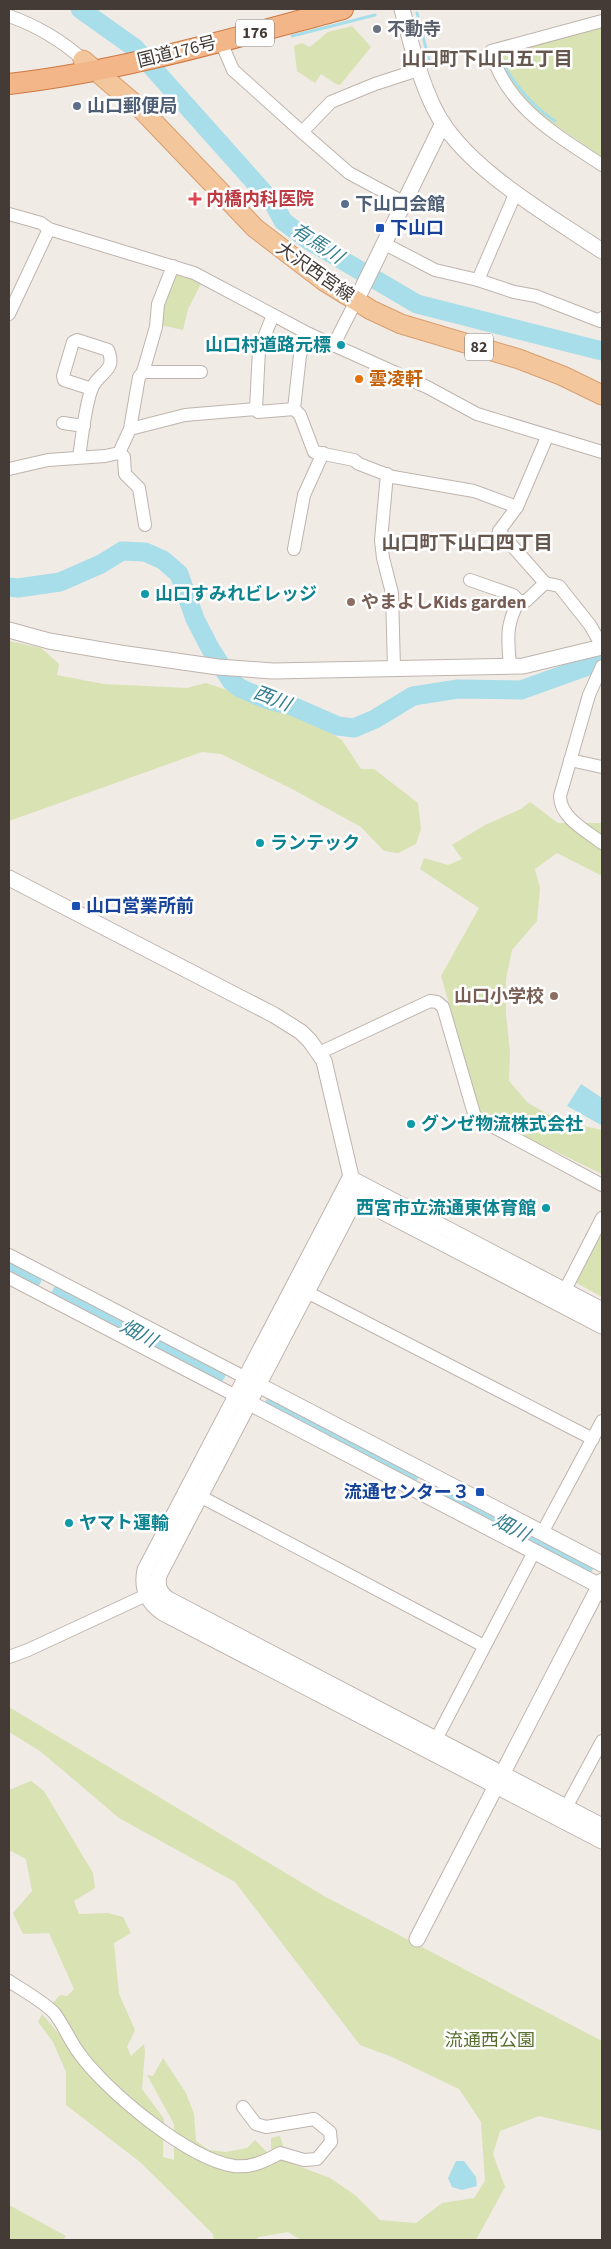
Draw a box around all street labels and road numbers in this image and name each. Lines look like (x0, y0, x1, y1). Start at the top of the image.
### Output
road number: 176 (236, 19, 274, 46)
street label: 国道176号 (135, 30, 219, 74)
street label: 大沢西宮線 (271, 236, 359, 308)
road number: 82 (465, 334, 493, 361)

